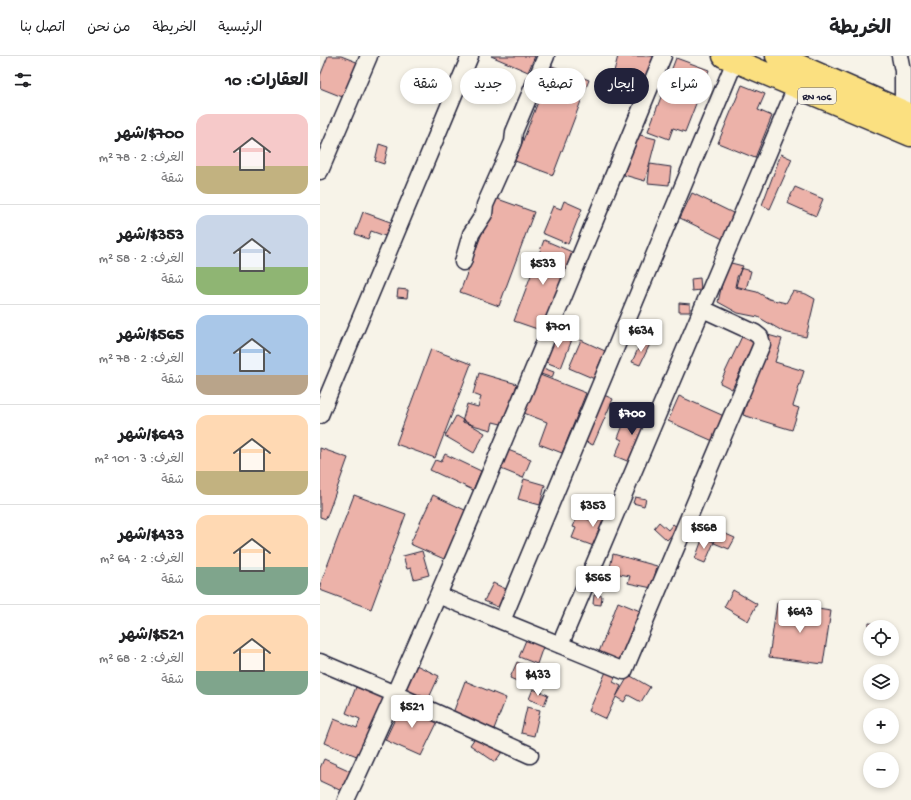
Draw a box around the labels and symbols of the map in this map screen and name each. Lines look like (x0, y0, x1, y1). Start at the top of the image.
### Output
road number: RN 106 (798, 88, 836, 104)
pin: $533 (519, 252, 567, 286)
pin: $701 (534, 315, 582, 349)
pin: $634 (617, 319, 665, 353)
pin: $700 (608, 402, 656, 436)
pin: $353 (569, 494, 617, 528)
pin: $568 (680, 516, 728, 550)
pin: $565 (574, 566, 622, 600)
pin: $643 (776, 600, 824, 634)
pin: $433 (514, 663, 562, 697)
pin: $521 (388, 695, 436, 729)

